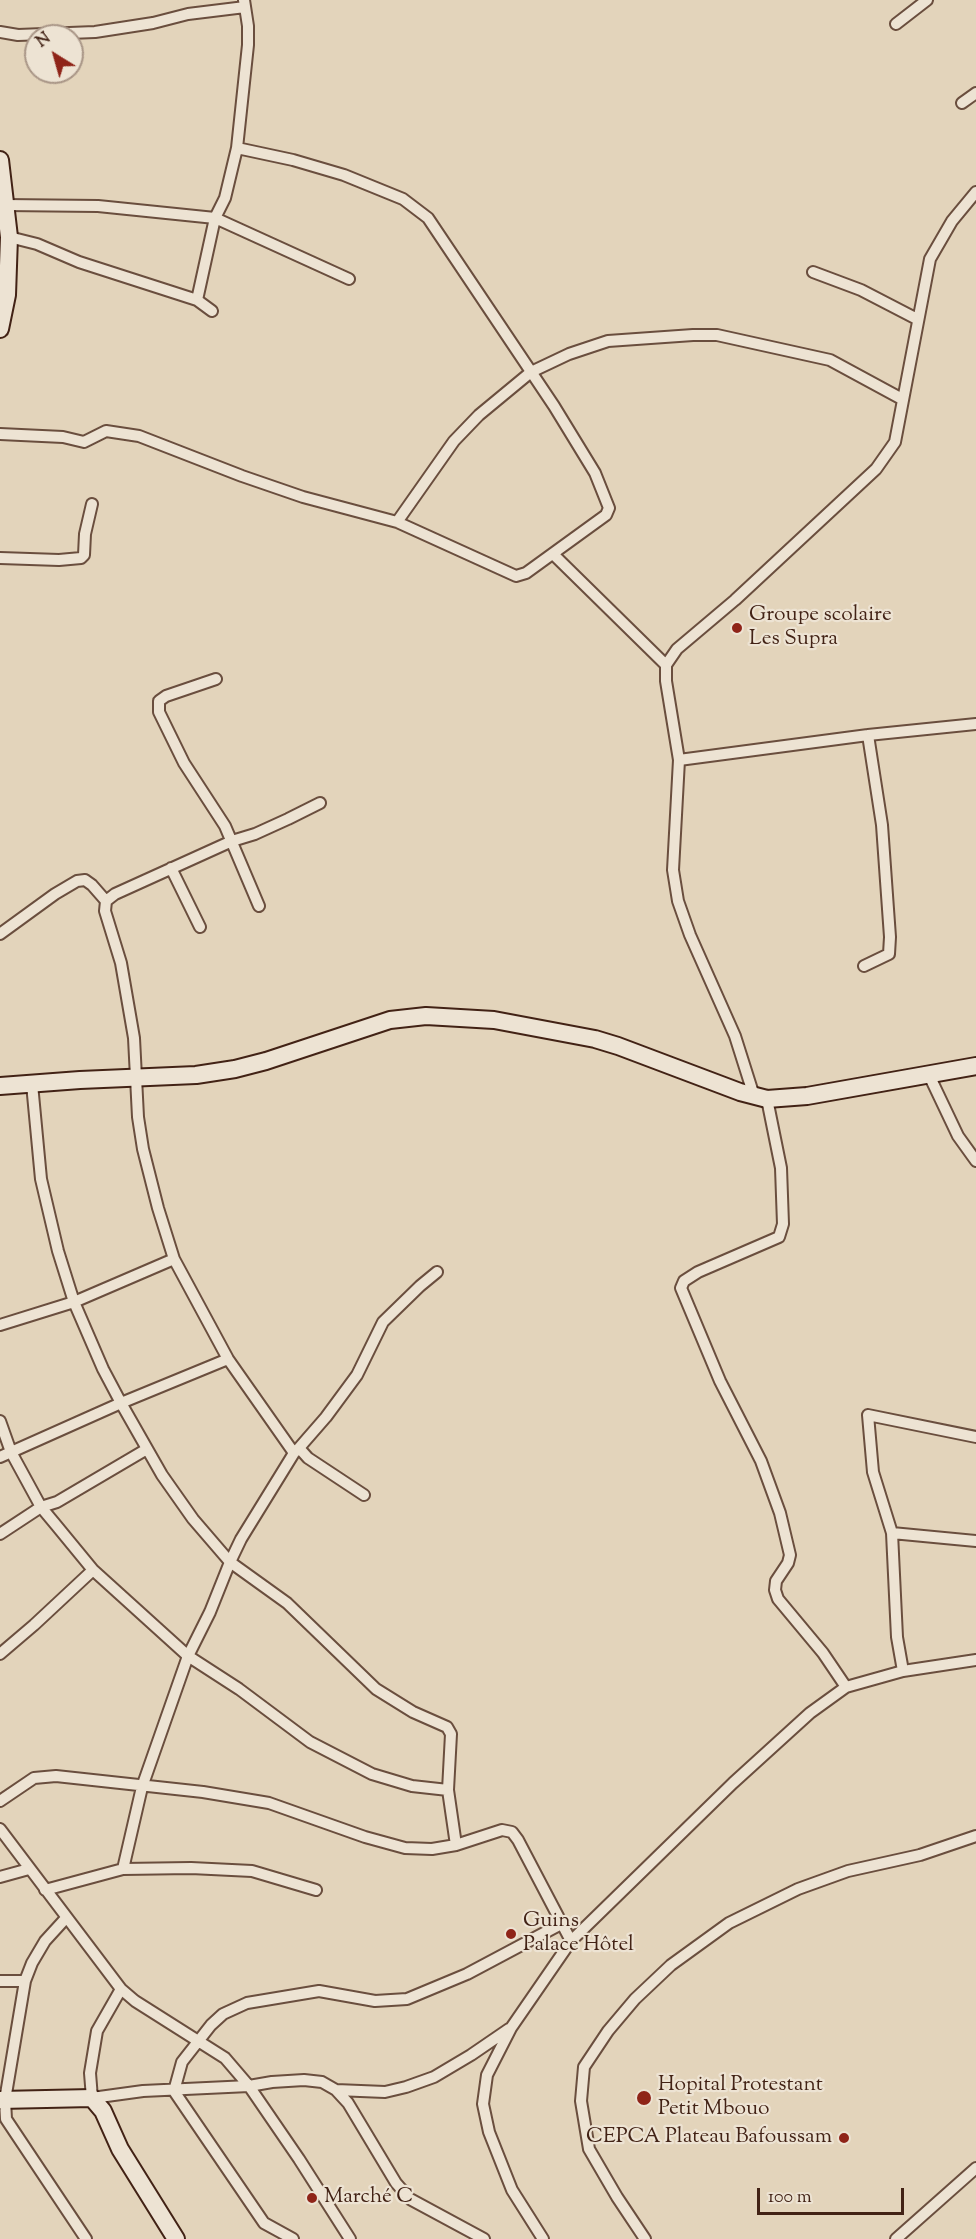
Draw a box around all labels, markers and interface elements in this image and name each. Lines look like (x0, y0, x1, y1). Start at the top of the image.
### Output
north arrow (24, 24, 84, 84)
text: N (32, 28, 56, 54)
place label: Groupe scolaire Les Supra (749, 603, 892, 653)
marker: Groupe scolaire Les Supra (730, 621, 744, 635)
place label: Guins Palace Hôtel (523, 1909, 634, 1959)
marker: Guins Palace Hôtel (504, 1927, 518, 1941)
place label: Hopital Protestant Petit Mbouo (658, 2073, 823, 2123)
marker: Hopital Protestant Petit Mbouo (635, 2089, 653, 2107)
place label: CEPCA Plateau Bafoussam (586, 2125, 832, 2151)
marker: CEPCA Plateau Bafoussam (837, 2131, 851, 2145)
scale bar (760, 2176, 907, 2214)
place label: Marché C (324, 2185, 413, 2211)
text: 100 m (768, 2185, 812, 2211)
marker: Marché C (305, 2191, 319, 2205)

